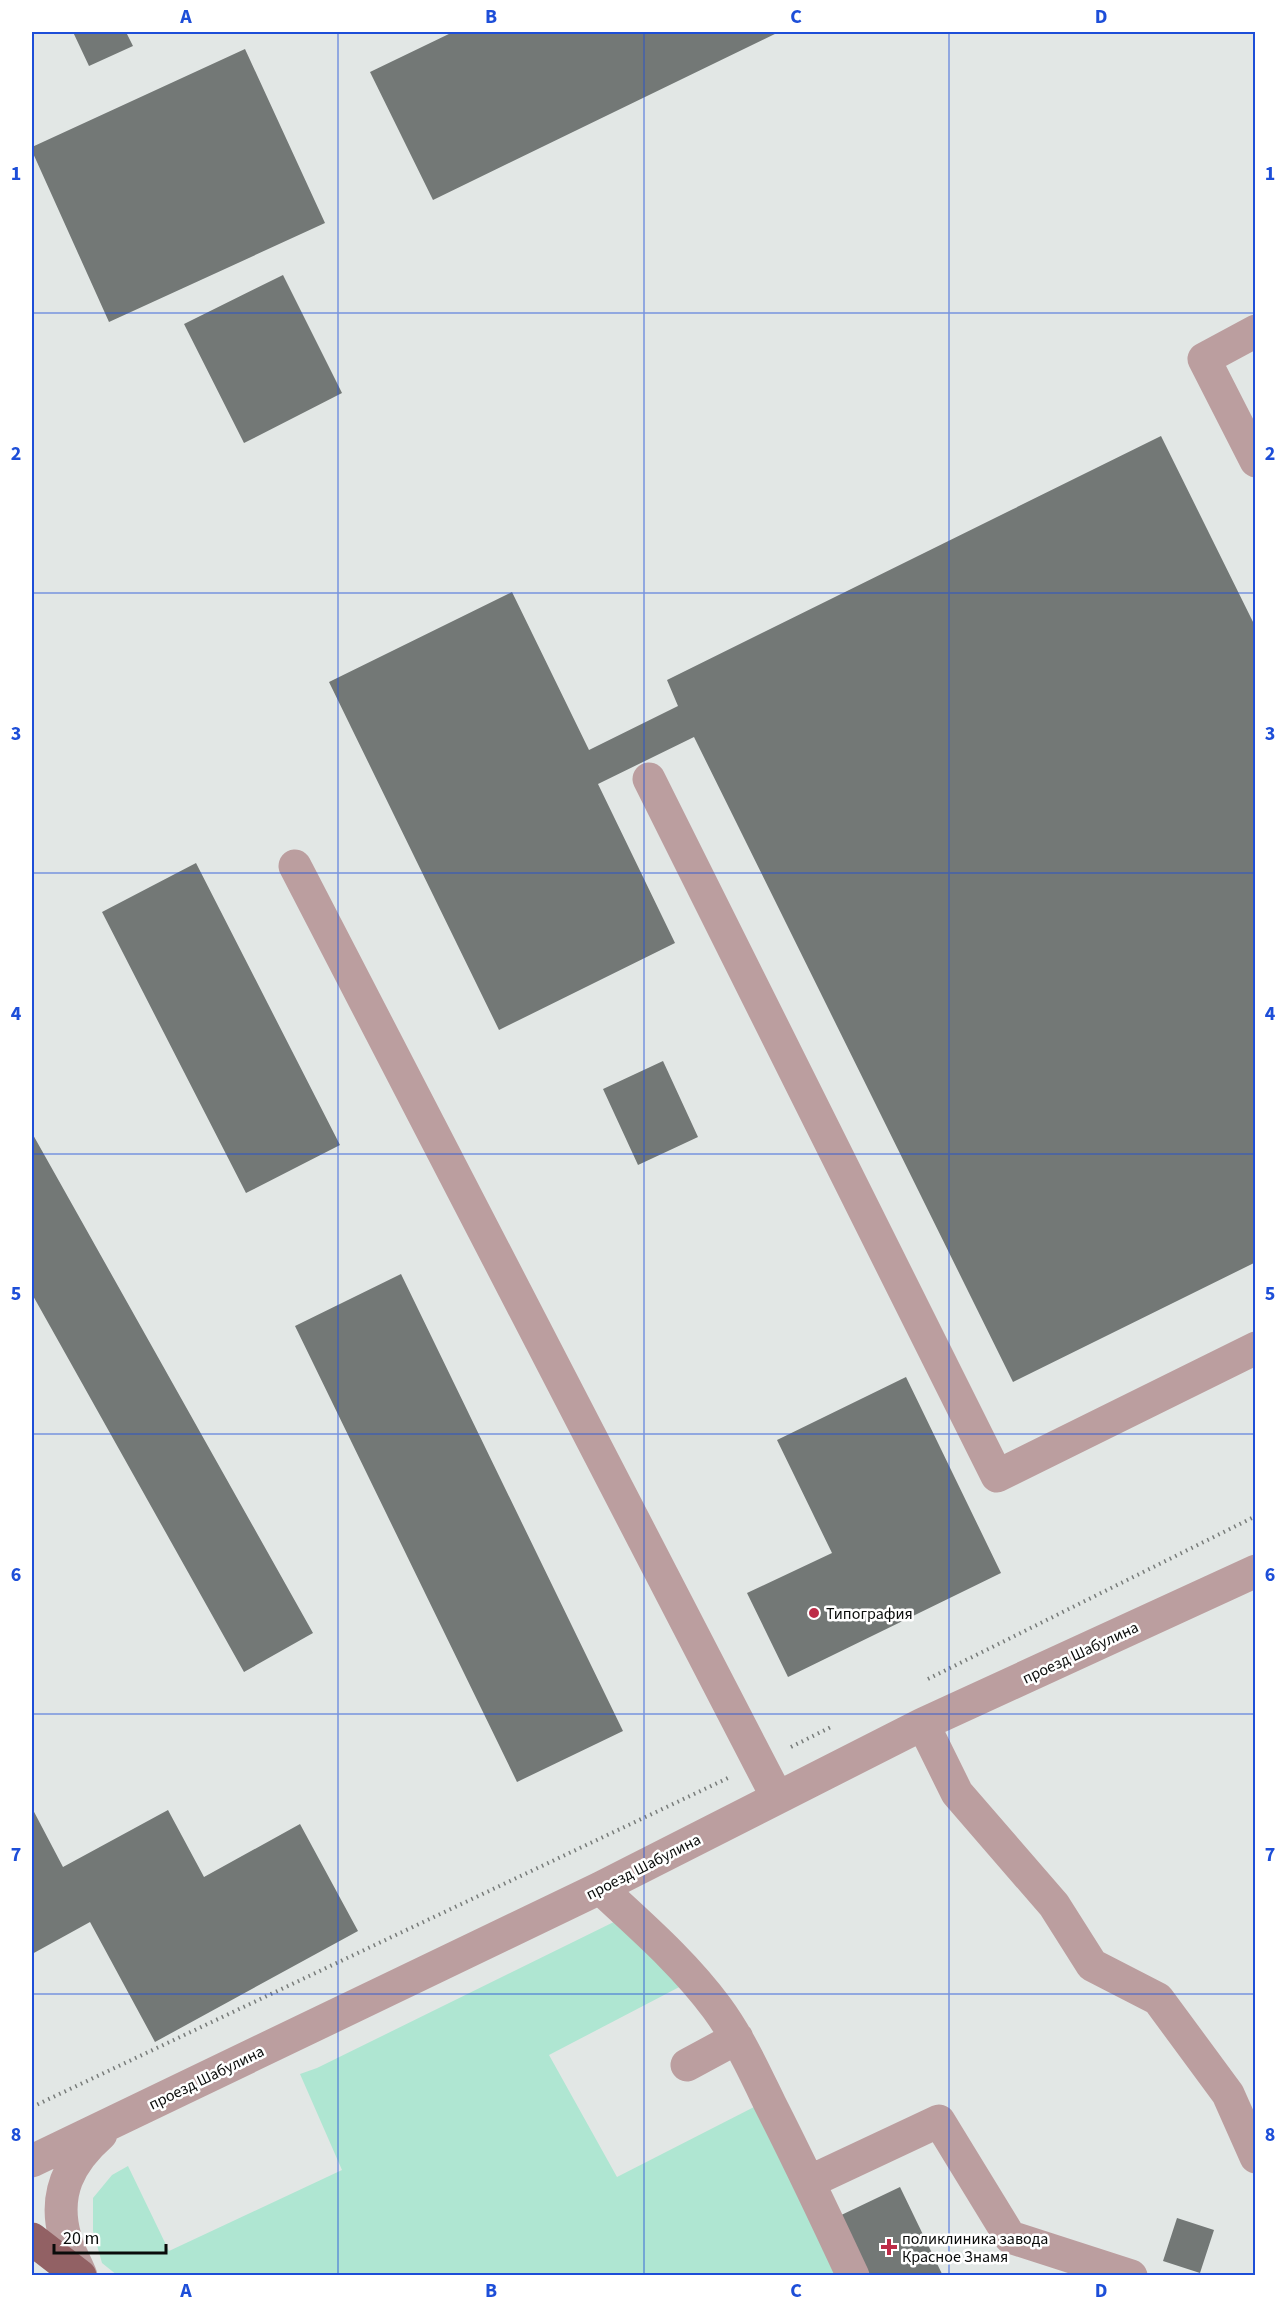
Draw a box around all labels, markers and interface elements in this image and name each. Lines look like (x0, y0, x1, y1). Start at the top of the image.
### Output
text: A (179, 3, 192, 31)
text: B (485, 3, 497, 31)
text: C (790, 3, 802, 31)
text: D (1095, 3, 1107, 31)
text: 1 (11, 160, 21, 188)
text: 1 (1265, 160, 1275, 188)
text: 2 (11, 440, 21, 468)
text: 2 (1265, 440, 1275, 468)
text: 3 (11, 720, 21, 748)
text: 3 (1265, 720, 1275, 748)
text: 4 (11, 1000, 22, 1028)
text: 4 (1265, 1000, 1276, 1028)
text: 5 (11, 1280, 21, 1308)
text: 5 (1265, 1280, 1275, 1308)
text: 6 (11, 1561, 21, 1589)
text: 6 (1265, 1561, 1275, 1589)
place label: Типография (826, 1603, 913, 1625)
marker: Типография (807, 1606, 821, 1620)
street label: проезд Шабулина (1019, 1616, 1142, 1690)
street label: проезд Шабулина (582, 1828, 705, 1905)
text: 7 (11, 1841, 21, 1869)
text: 7 (1265, 1841, 1275, 1869)
street label: проезд Шабулина (145, 2040, 268, 2115)
text: 8 (11, 2121, 21, 2149)
text: 8 (1265, 2121, 1275, 2149)
scale bar (54, 2217, 166, 2255)
text: 20 m (63, 2226, 99, 2251)
place label: поликлиника завода Красное Знамя (902, 2228, 1048, 2268)
marker: поликлиника завода Красное Знамя (880, 2238, 898, 2256)
text: A (179, 2277, 192, 2305)
text: B (485, 2277, 497, 2305)
text: C (790, 2277, 802, 2305)
text: D (1095, 2277, 1107, 2305)

